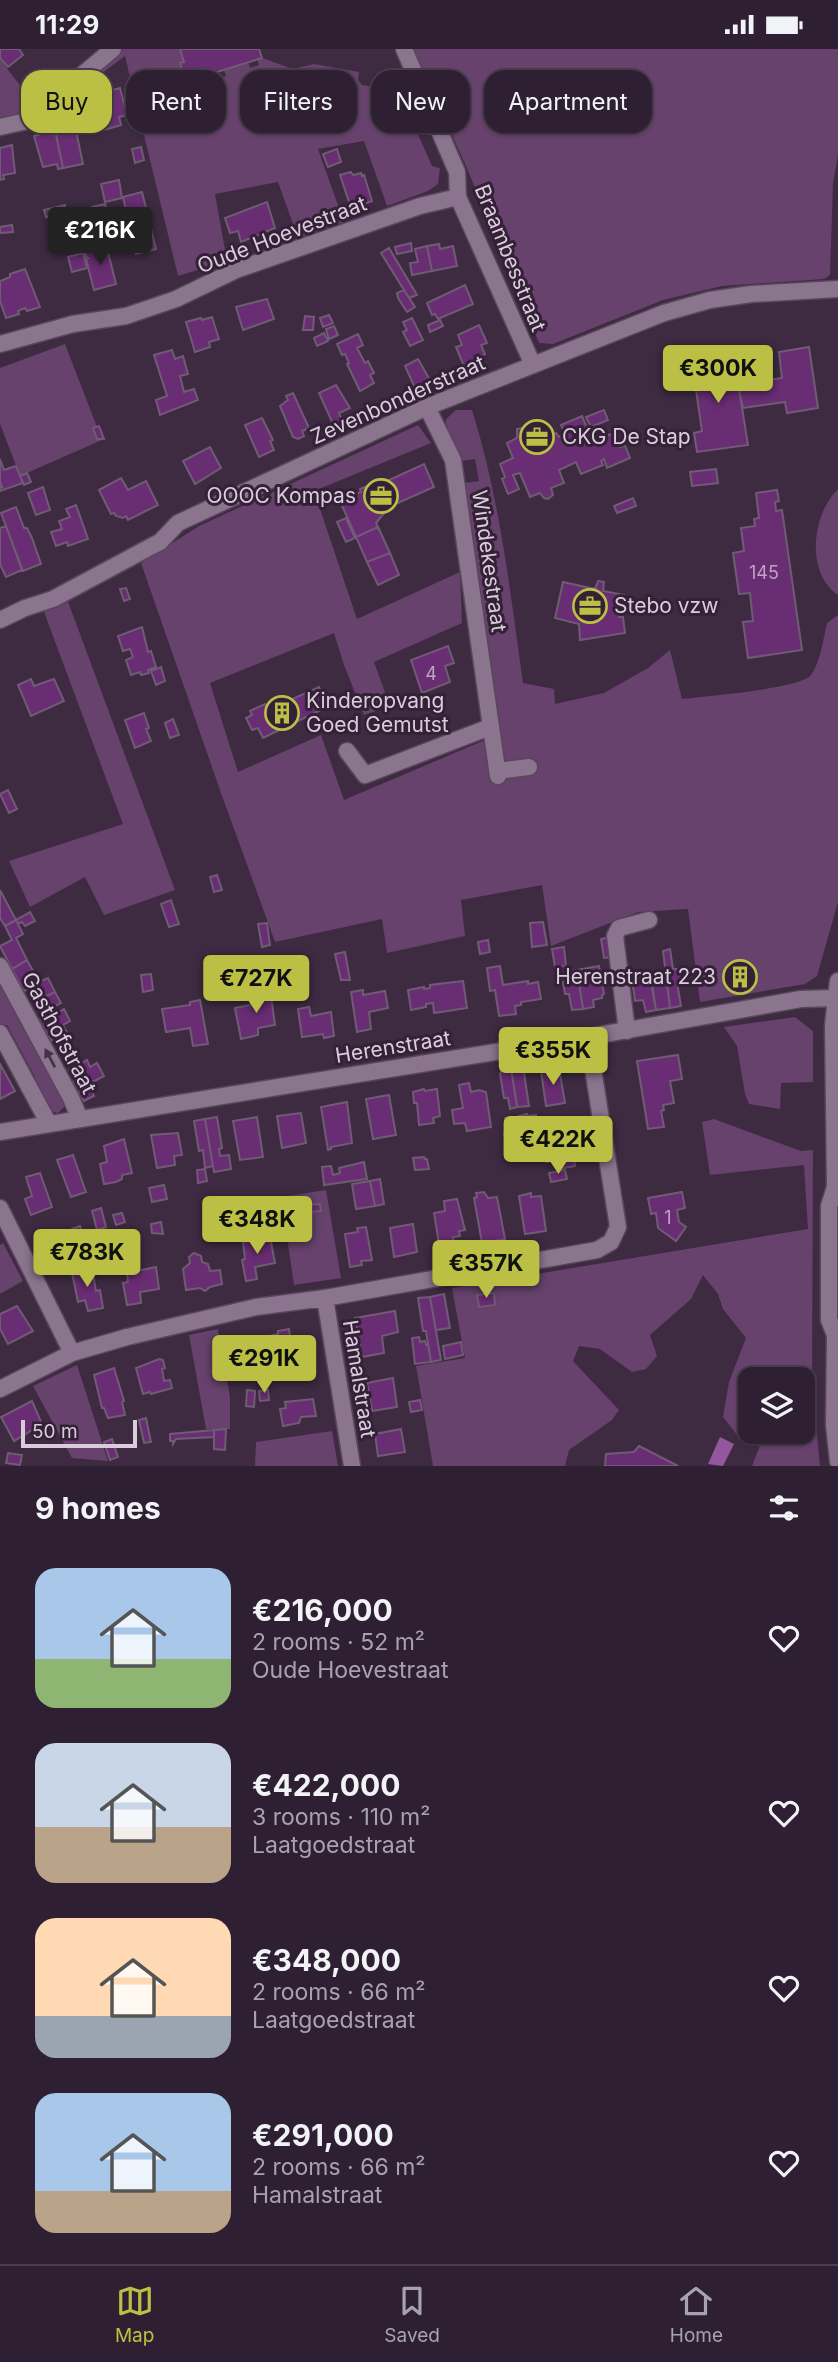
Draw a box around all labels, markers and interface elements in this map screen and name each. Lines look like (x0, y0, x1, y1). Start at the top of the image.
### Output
text: 11:29 (35, 9, 99, 40)
chip: Buy (21, 70, 112, 133)
chip: Rent (126, 70, 226, 133)
chip: Filters (240, 70, 357, 133)
chip: New (371, 70, 470, 133)
chip: Apartment (484, 70, 652, 133)
street label: Braambesstraat (470, 181, 551, 335)
street label: Oude Hoevestraat (194, 191, 370, 278)
pin: €216K (51, 207, 149, 267)
text: €216K (64, 216, 136, 244)
pin: €300K (669, 345, 767, 405)
street label: Zevenbonderstraat (307, 350, 489, 449)
text: €300K (679, 354, 757, 382)
office icon: CKG De Stap (518, 418, 556, 456)
place label: CKG De Stap (562, 424, 691, 449)
office icon: OOOC Kompas (362, 477, 400, 515)
place label: OOOC Kompas (206, 483, 356, 508)
street label: Windekestraat (467, 488, 512, 634)
house number: 145 (749, 562, 779, 583)
office icon: Stebo vzw (571, 587, 609, 625)
place label: Stebo vzw (614, 593, 718, 618)
house number: 4 (425, 663, 437, 684)
place label: Kinderopvang Goed Gemutst (306, 688, 449, 737)
building icon: Kinderopvang Goed Gemutst (263, 694, 301, 732)
pin: €727K (207, 955, 305, 1015)
building icon: Herenstraat 223 (721, 958, 759, 996)
text: €727K (219, 964, 293, 992)
place label: Herenstraat 223 (555, 964, 716, 989)
street label: Gasthofstraat (17, 968, 102, 1098)
street label: Herenstraat (333, 1025, 452, 1068)
pin: €355K (504, 1027, 602, 1087)
text: €355K (515, 1036, 591, 1064)
one-way arrow (44, 1048, 55, 1068)
pin: €422K (509, 1117, 607, 1176)
text: €422K (520, 1125, 596, 1153)
pin: €348K (208, 1197, 306, 1256)
text: €348K (218, 1205, 296, 1233)
house number: 1 (664, 1207, 672, 1228)
pin: €783K (38, 1229, 136, 1289)
text: €783K (49, 1238, 125, 1266)
pin: €357K (437, 1241, 535, 1300)
text: €357K (448, 1249, 524, 1277)
street label: Hamalstraat (338, 1318, 381, 1440)
pin: €291K (215, 1335, 313, 1395)
text: €291K (228, 1344, 300, 1372)
map controls (738, 1367, 815, 1444)
button: layers (738, 1367, 815, 1444)
scale bar (21, 1417, 136, 1449)
text: 50 m (32, 1420, 78, 1443)
icon: filters (765, 1489, 803, 1527)
text: 9 homes (35, 1490, 161, 1526)
text: €216,000 (252, 1592, 393, 1628)
icon: home (91, 1596, 175, 1680)
icon: heart (765, 1619, 803, 1657)
text: 2 rooms · 52 m² (252, 1628, 425, 1656)
text: Oude Hoevestraat (252, 1656, 449, 1684)
text: €422,000 (252, 1767, 400, 1803)
icon: home (91, 1771, 175, 1855)
icon: heart (765, 1794, 803, 1832)
text: 3 rooms · 110 m² (252, 1803, 430, 1831)
text: Laatgoedstraat (252, 1831, 415, 1859)
text: €348,000 (252, 1942, 401, 1978)
icon: home (91, 1946, 175, 2030)
icon: heart (765, 1969, 803, 2007)
text: 2 rooms · 66 m² (252, 1978, 426, 2006)
text: Laatgoedstraat (252, 2006, 415, 2034)
text: €291,000 (252, 2117, 394, 2153)
icon: home (91, 2121, 175, 2205)
icon: heart (765, 2144, 803, 2182)
text: 2 rooms · 66 m² (252, 2153, 426, 2181)
text: Hamalstraat (252, 2181, 382, 2209)
tab: Map (115, 2282, 154, 2347)
tab: Saved (384, 2282, 440, 2347)
tab: Home (670, 2282, 723, 2347)

